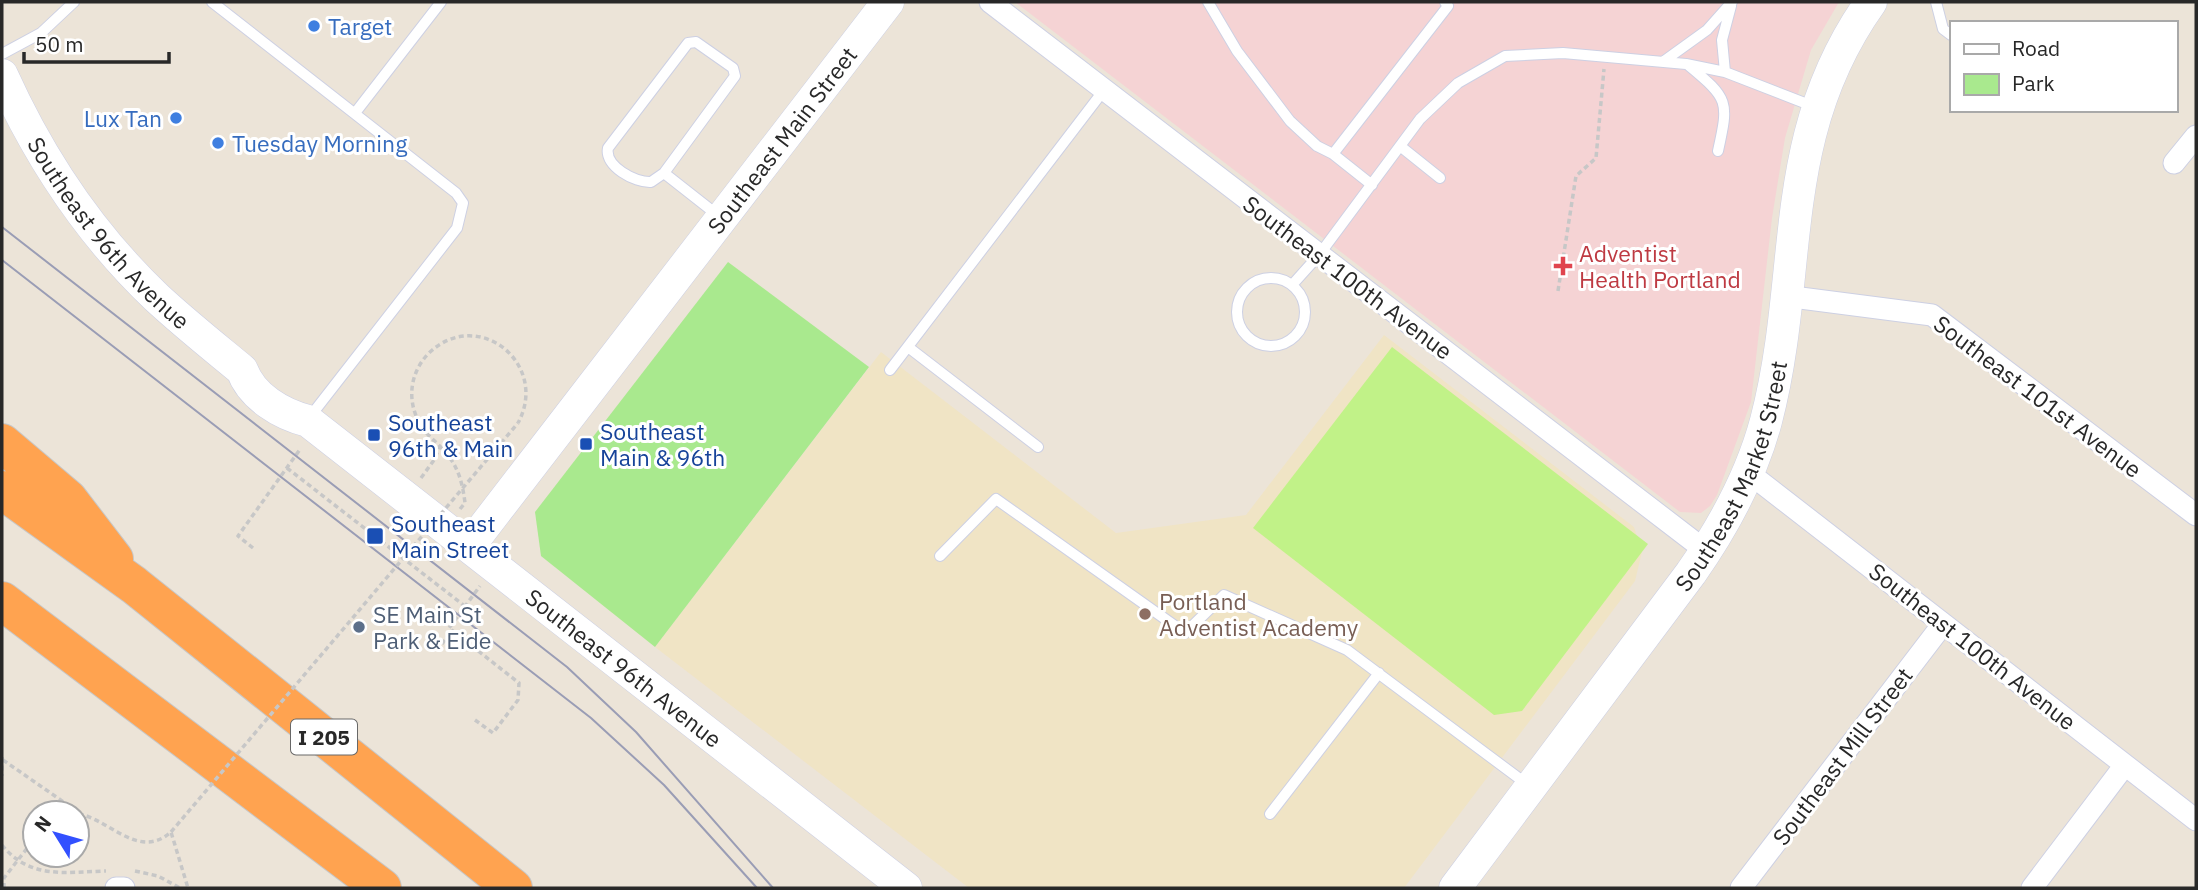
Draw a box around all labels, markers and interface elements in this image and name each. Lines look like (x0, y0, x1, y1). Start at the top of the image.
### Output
place label: Target (328, 11, 392, 41)
marker: Target (306, 18, 322, 34)
scale bar (24, 21, 170, 65)
legend (1950, 21, 2177, 112)
text: 50 m (35, 30, 84, 58)
text: Road (2012, 34, 2060, 62)
street label: Southeast Main Street (700, 40, 863, 240)
text: Park (2012, 69, 2055, 97)
place label: Lux Tan (84, 103, 162, 133)
marker: Lux Tan (168, 110, 184, 126)
place label: Tuesday Morning (232, 128, 407, 158)
street label: Southeast 96th Avenue (21, 131, 196, 335)
marker: Tuesday Morning (210, 135, 226, 151)
street label: Southeast 100th Avenue (1237, 188, 1459, 366)
place label: Adventist Health Portland (1579, 238, 1741, 294)
marker: Adventist Health Portland (1553, 256, 1573, 276)
street label: Southeast 101st Avenue (1928, 308, 2148, 484)
street label: Southeast Market Street (1668, 359, 1793, 597)
place label: Southeast 96th & Main (388, 407, 513, 463)
place label: Southeast Main & 96th (600, 416, 725, 472)
marker: Southeast 96th & Main (366, 427, 382, 443)
marker: Southeast Main & 96th (578, 436, 594, 452)
place label: Southeast Main Street (391, 508, 509, 564)
marker: Southeast Main Street (365, 526, 385, 546)
street label: Southeast 100th Avenue (1863, 556, 2083, 736)
street label: Southeast 96th Avenue (520, 582, 728, 754)
place label: Portland Adventist Academy (1159, 586, 1359, 642)
place label: SE Main St Park & Eide (373, 599, 492, 655)
marker: Portland Adventist Academy (1137, 606, 1153, 622)
marker: SE Main St Park & Eide (351, 619, 367, 635)
street label: Southeast Mill Street (1765, 661, 1919, 851)
road number: I 205 (291, 720, 357, 754)
north arrow (21, 799, 91, 869)
text: N (29, 811, 56, 836)

